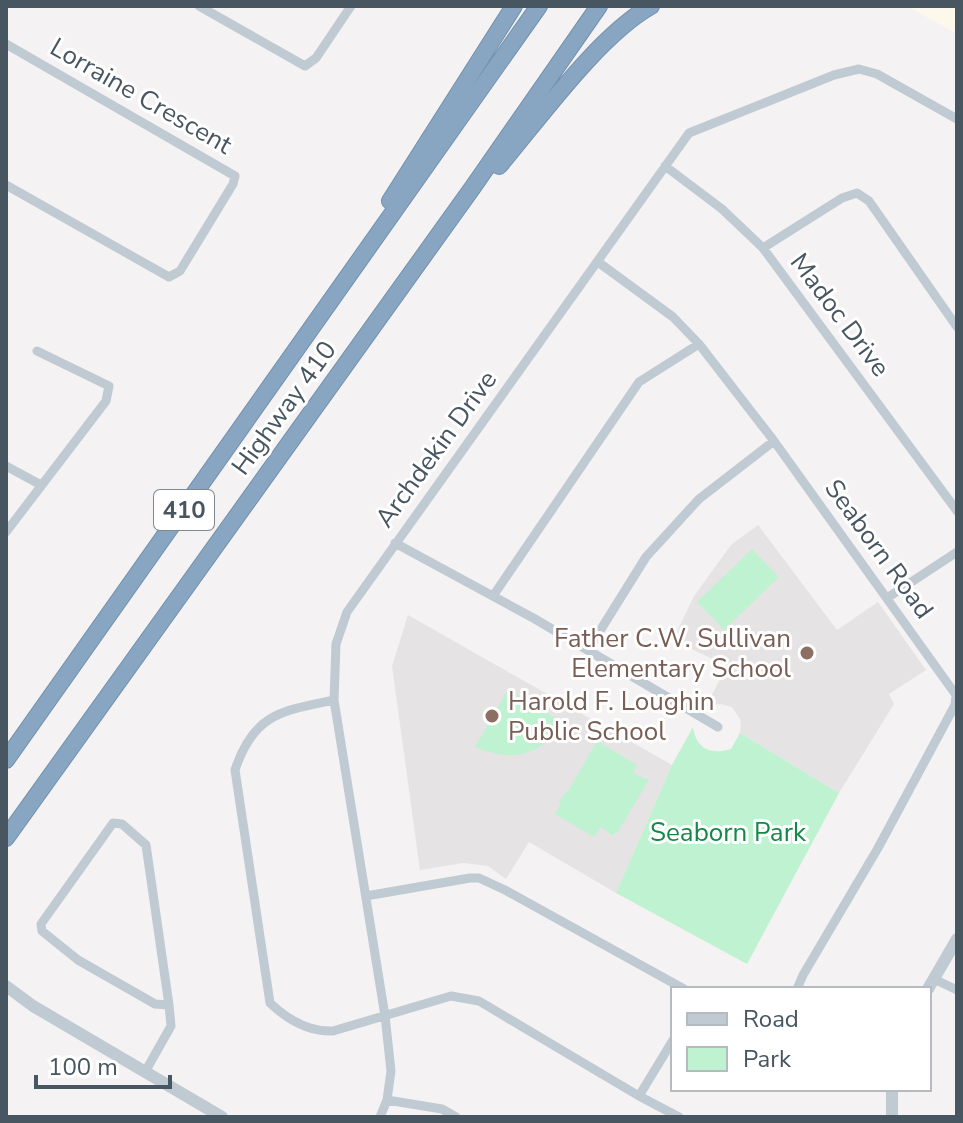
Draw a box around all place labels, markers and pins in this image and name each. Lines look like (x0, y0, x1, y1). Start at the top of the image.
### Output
place label: Father C.W. Sullivan Elementary School (554, 621, 791, 686)
marker: Father C.W. Sullivan Elementary School (798, 644, 816, 662)
place label: Harold F. Loughin Public School (508, 684, 715, 749)
marker: Harold F. Loughin Public School (483, 707, 501, 725)

